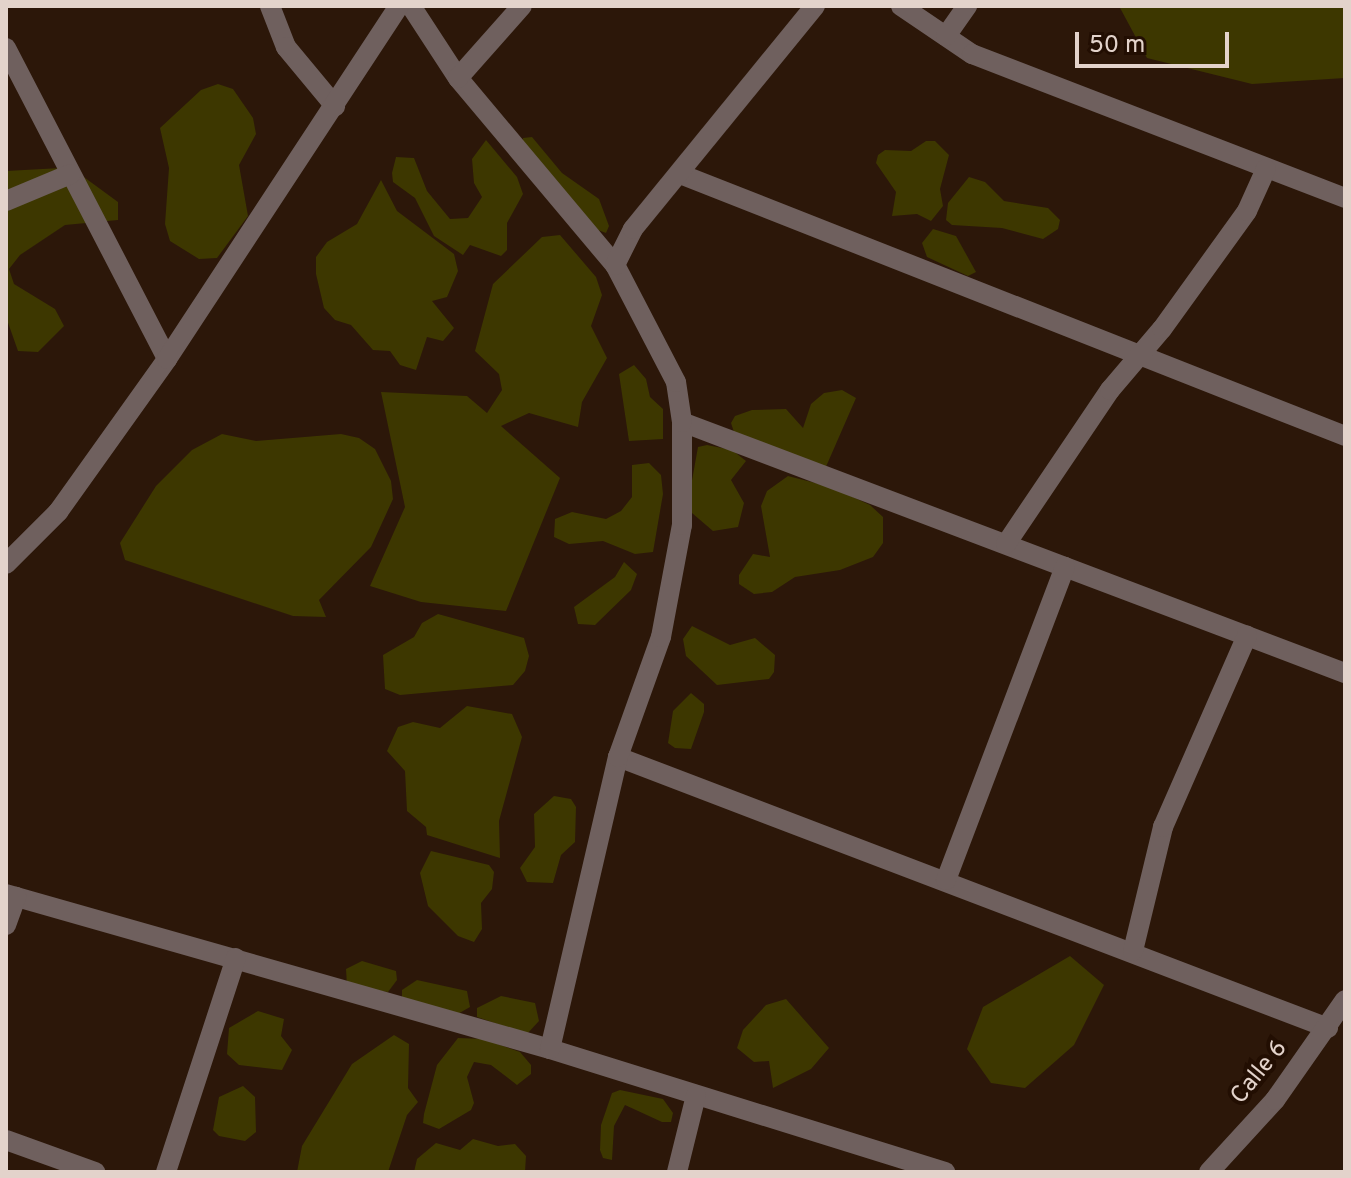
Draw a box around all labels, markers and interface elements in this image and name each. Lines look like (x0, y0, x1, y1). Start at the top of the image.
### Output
scale bar (1079, 16, 1233, 66)
text: 50 m (1089, 31, 1145, 61)
street label: Calle 6 (1226, 1035, 1294, 1111)

